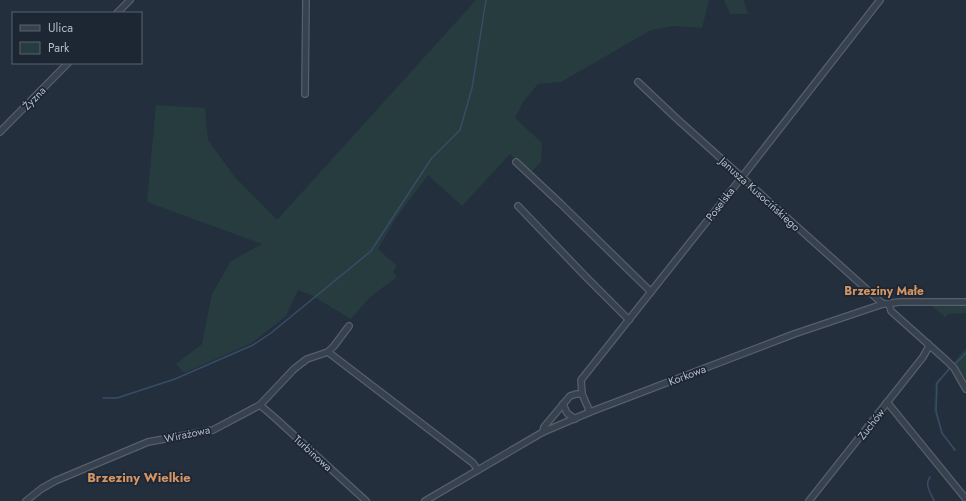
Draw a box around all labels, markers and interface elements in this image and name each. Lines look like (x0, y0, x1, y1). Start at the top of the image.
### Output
legend (12, 12, 142, 64)
text: Ulica (48, 19, 73, 37)
text: Park (48, 39, 70, 57)
street label: Żyzna (19, 83, 49, 113)
street label: Janusza Kusocińskiego (715, 152, 804, 235)
street label: Poselska (702, 184, 738, 224)
district label: Brzeziny Małe (844, 282, 924, 300)
street label: Korkowa (666, 361, 708, 389)
street label: Zuchów (854, 405, 889, 443)
street label: Wirażowa (163, 421, 211, 447)
street label: Turbinowa (290, 431, 336, 475)
district label: Brzeziny Wielkie (87, 468, 191, 487)

